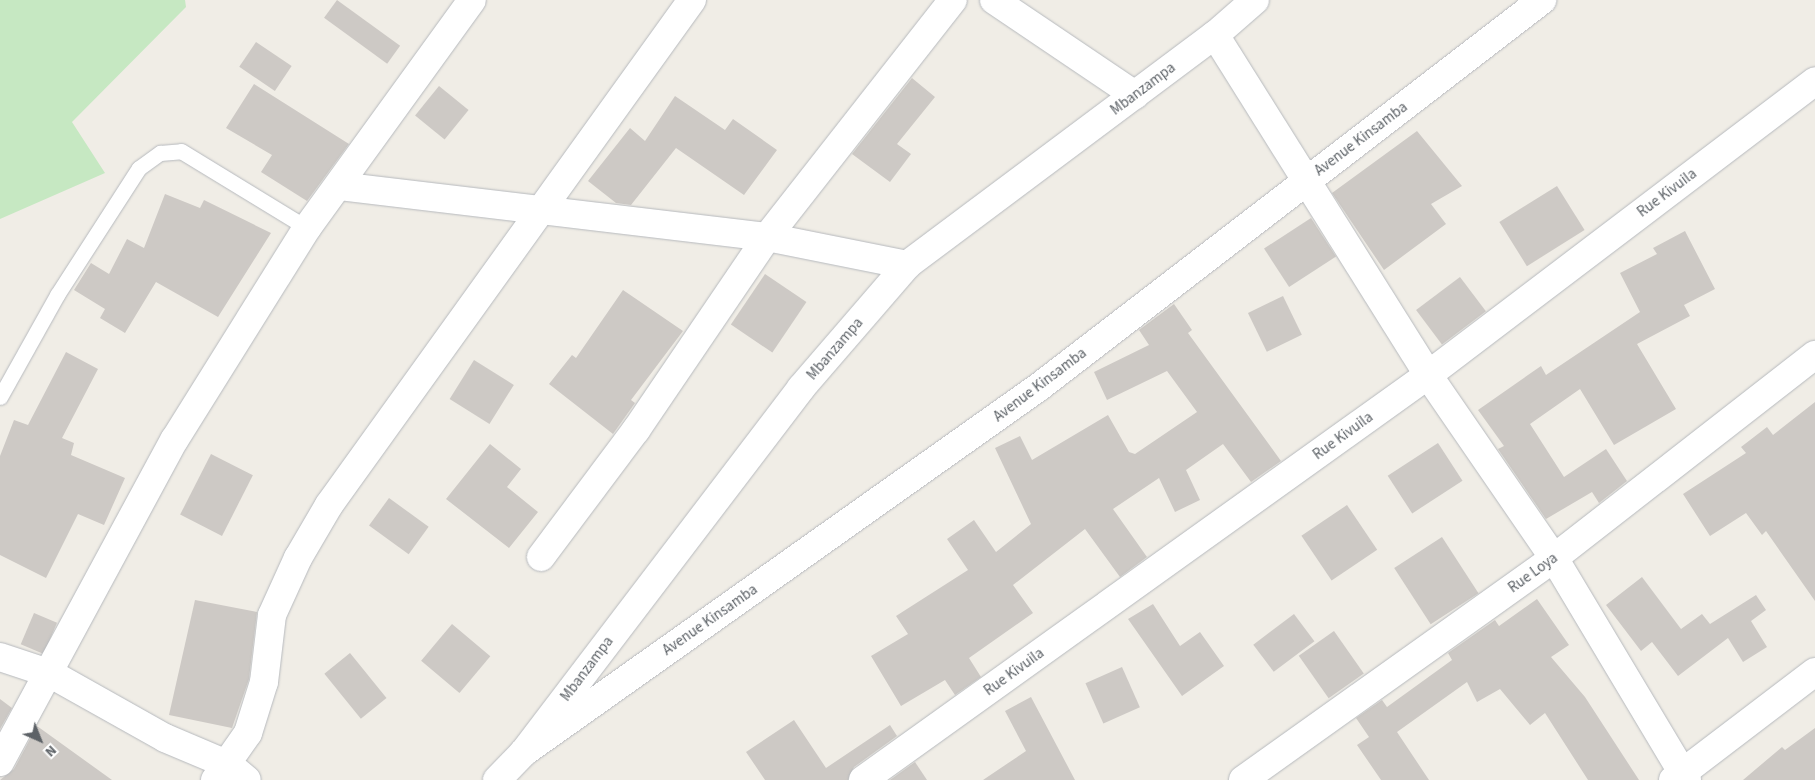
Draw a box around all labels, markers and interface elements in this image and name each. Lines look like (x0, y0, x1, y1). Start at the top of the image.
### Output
street label: Mbanzampa (1107, 59, 1179, 119)
street label: Avenue Kinsamba (1311, 98, 1411, 180)
street label: Rue Kivuila (1634, 165, 1700, 221)
street label: Mbanzampa (803, 314, 867, 384)
street label: Avenue Kinsamba (990, 344, 1090, 426)
street label: Rue Kivuila (1309, 408, 1377, 464)
street label: Rue Loya (1505, 549, 1561, 597)
street label: Avenue Kinsamba (659, 581, 761, 659)
street label: Mbanzampa (557, 633, 617, 705)
street label: Rue Kivuila (980, 644, 1048, 700)
north arrow (15, 715, 65, 765)
text: N (40, 740, 61, 761)

